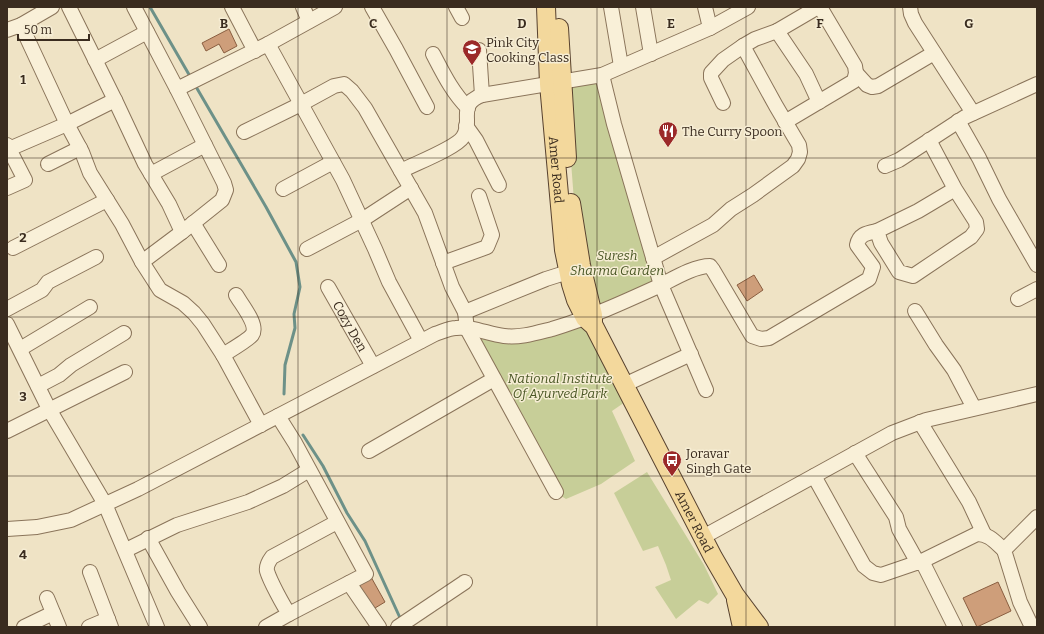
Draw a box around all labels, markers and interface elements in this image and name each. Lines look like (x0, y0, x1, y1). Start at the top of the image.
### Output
scale bar (18, 16, 89, 42)
text: B (220, 16, 228, 31)
text: C (369, 16, 377, 31)
text: D (517, 16, 527, 31)
text: E (667, 16, 675, 31)
text: F (816, 16, 824, 31)
text: G (964, 16, 974, 31)
text: 50 m (24, 23, 53, 37)
place label: Pink City Cooking Class (486, 35, 569, 65)
school or university icon: Pink City Cooking Class (461, 38, 483, 66)
text: 1 (20, 72, 26, 87)
restaurant icon: The Curry Spoon (657, 120, 679, 148)
place label: The Curry Spoon (682, 124, 783, 139)
street label: Amer Road (546, 135, 567, 204)
text: 2 (19, 230, 27, 245)
park label: Suresh Sharma Garden (570, 248, 664, 278)
street label: Cozy Den (330, 298, 371, 355)
park label: National Institute Of Ayurved Park (508, 371, 613, 401)
text: 3 (19, 389, 27, 404)
place label: Joravar Singh Gate (685, 446, 751, 476)
bus stop icon: Joravar Singh Gate (661, 449, 683, 477)
street label: Amer Road (672, 488, 717, 555)
text: 4 (19, 547, 27, 562)

